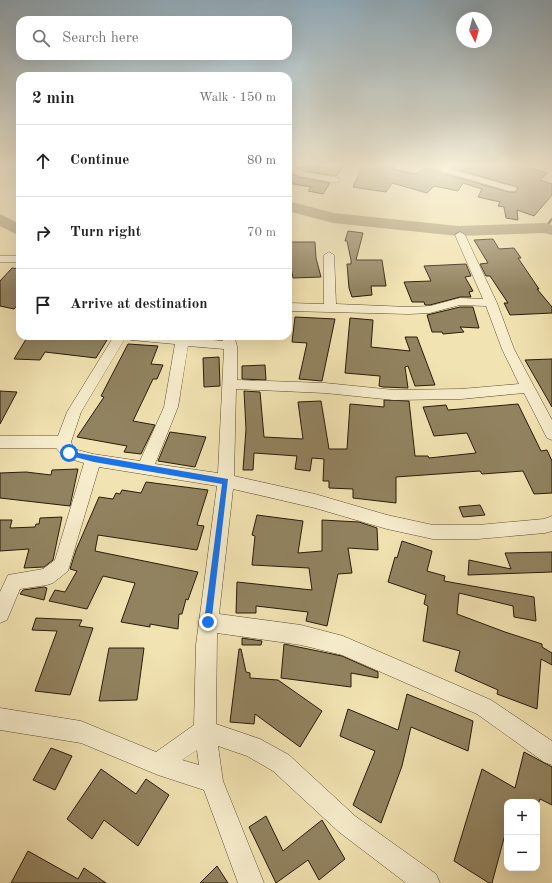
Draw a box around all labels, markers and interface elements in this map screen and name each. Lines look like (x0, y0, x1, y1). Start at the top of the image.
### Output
north arrow (456, 12, 492, 48)
search box (16, 16, 292, 60)
icon: search (30, 27, 52, 49)
text: Search here (62, 31, 139, 46)
text: 2 min (32, 90, 75, 107)
text: Walk · 150 m (199, 91, 276, 104)
icon: ahead (32, 150, 54, 172)
text: Continue (70, 153, 129, 168)
text: 80 m (247, 154, 276, 167)
icon: right (32, 222, 54, 244)
text: Turn right (70, 225, 141, 240)
text: 70 m (247, 226, 276, 239)
icon: arrive (32, 294, 54, 316)
text: Arrive at destination (70, 297, 208, 312)
route start (60, 444, 78, 462)
route end (199, 613, 217, 631)
map controls (504, 799, 540, 871)
button: + (504, 799, 540, 835)
button: − (504, 835, 540, 871)

